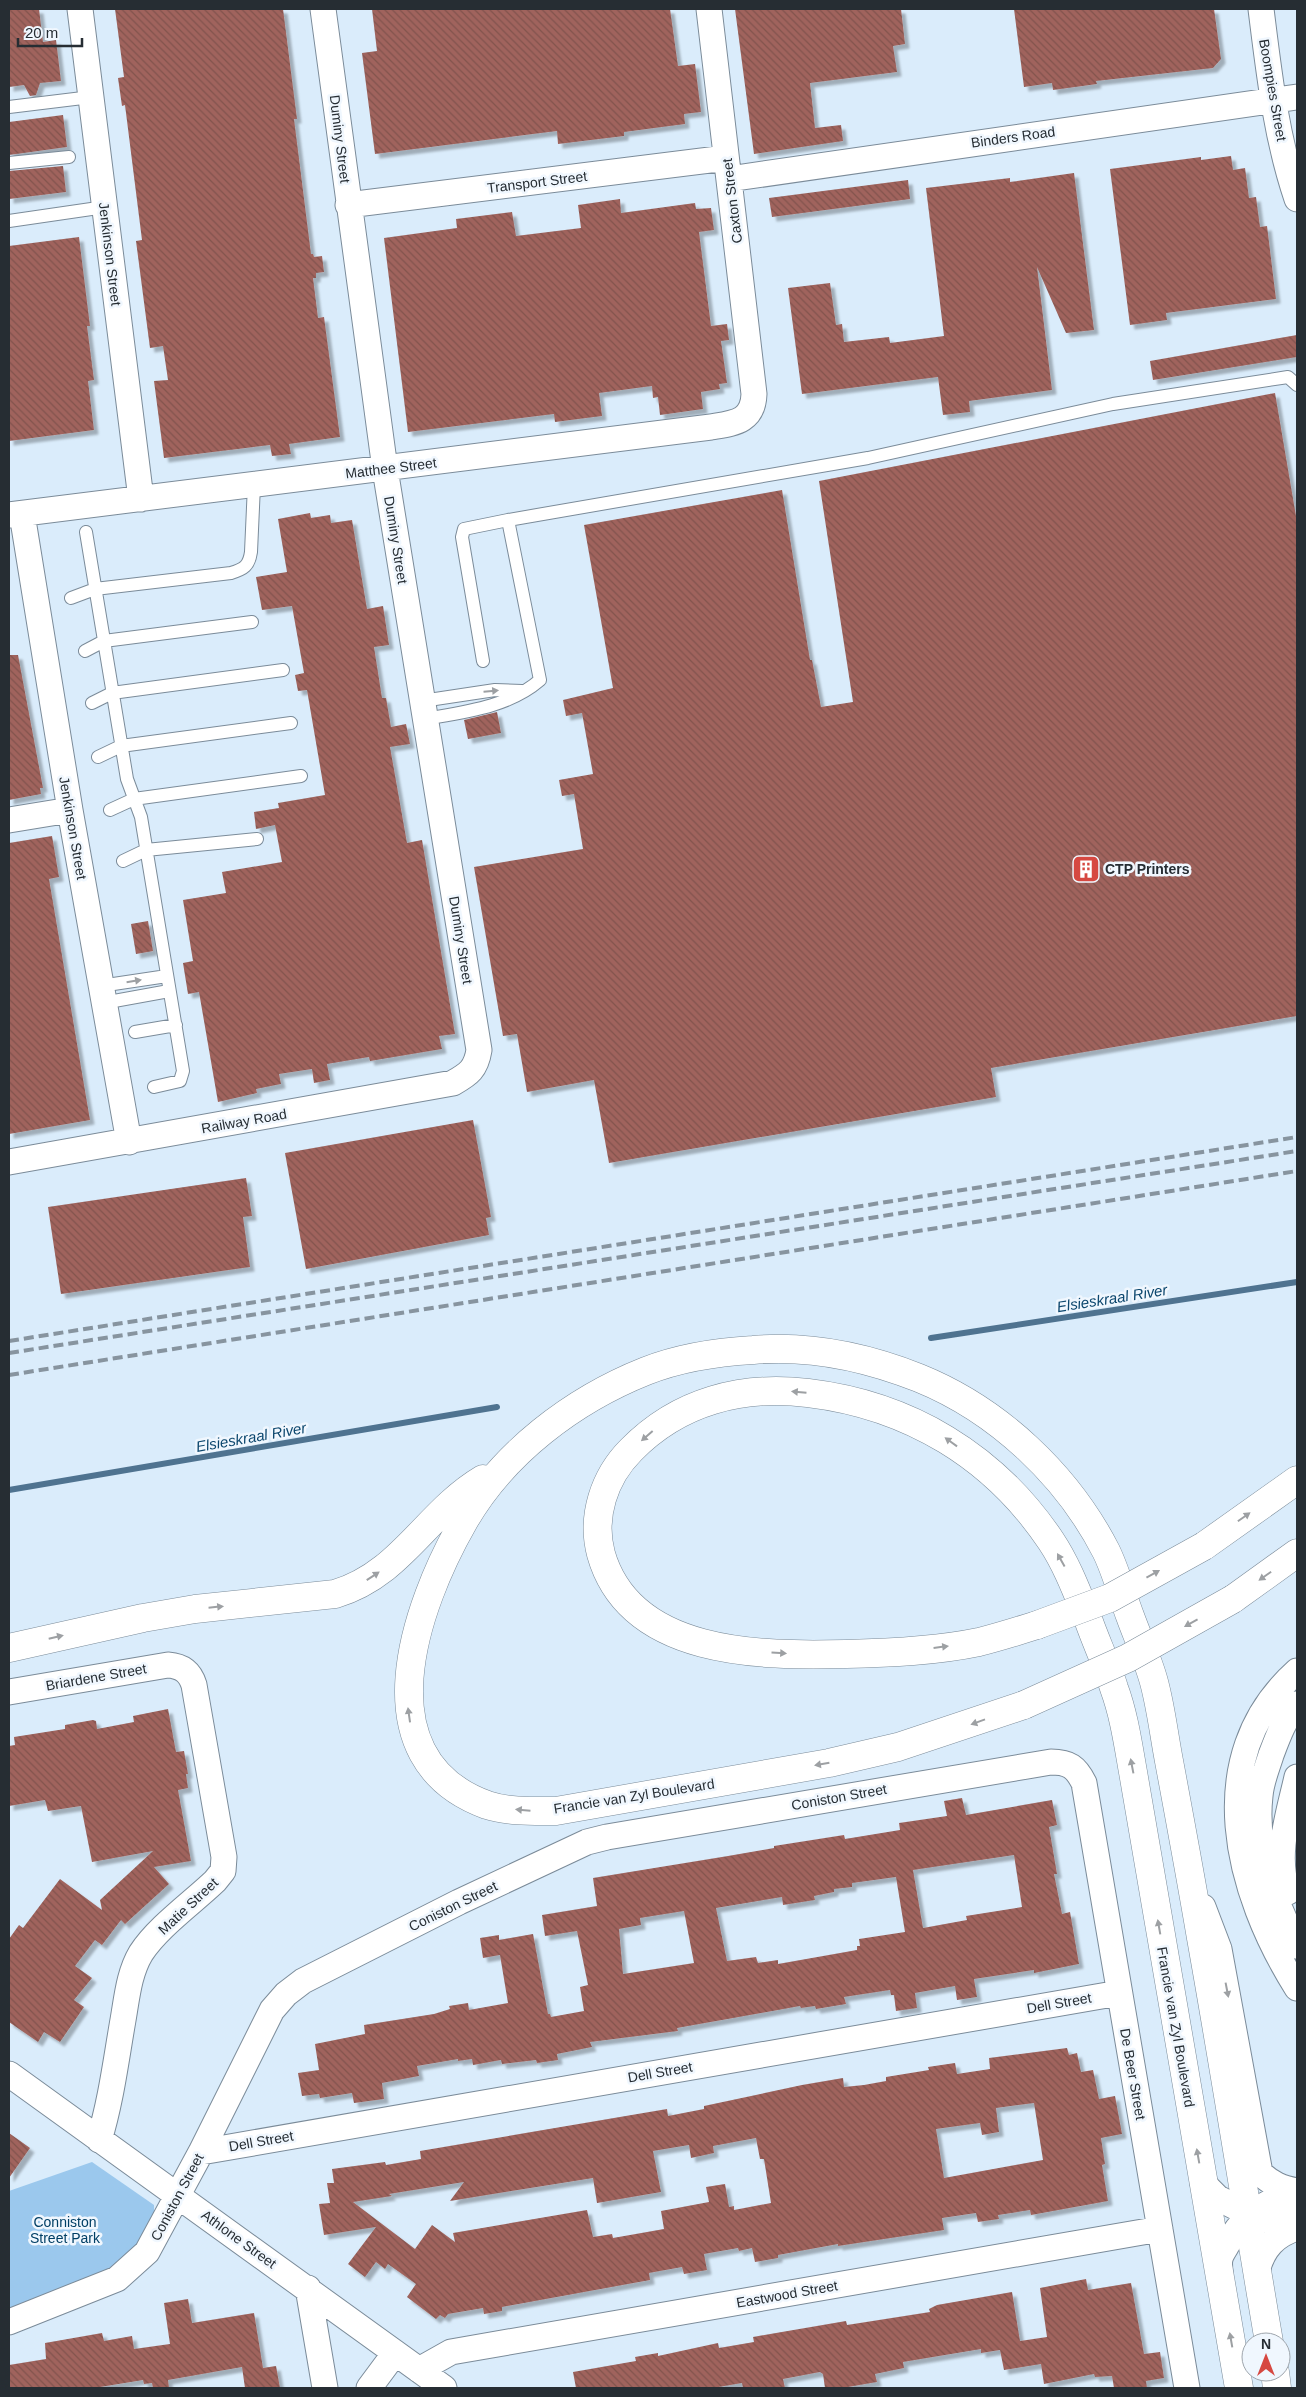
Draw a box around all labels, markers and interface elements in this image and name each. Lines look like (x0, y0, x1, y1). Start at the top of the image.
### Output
scale bar (18, 15, 81, 47)
text: 20 m (25, 24, 58, 41)
street label: Boompies Street (1256, 38, 1290, 142)
street label: Duminy Street (327, 94, 353, 184)
street label: Binders Road (970, 123, 1056, 151)
street label: Caxton Street (719, 157, 745, 244)
street label: Transport Street (486, 168, 588, 196)
street label: Jenkinson Street (96, 201, 124, 307)
street label: Matthee Street (344, 454, 438, 482)
street label: Duminy Street (381, 495, 411, 585)
one-way arrow (483, 687, 499, 695)
street label: Jenkinson Street (56, 775, 90, 881)
building icon: CTP Printers (1071, 854, 1101, 884)
place label: CTP Printers (1105, 861, 1190, 877)
street label: Duminy Street (446, 895, 476, 985)
one-way arrow (126, 976, 142, 984)
street label: Railway Road (200, 1106, 288, 1136)
water label: Elsieskraal River (1056, 1281, 1169, 1315)
one-way arrow (791, 1388, 807, 1396)
water label: Elsieskraal River (195, 1419, 308, 1455)
one-way arrow (641, 1430, 654, 1441)
one-way arrow (945, 1437, 958, 1447)
one-way arrow (1237, 1512, 1250, 1523)
one-way arrow (1057, 1553, 1066, 1566)
one-way arrow (1146, 1570, 1160, 1578)
one-way arrow (1258, 1571, 1272, 1581)
one-way arrow (367, 1572, 380, 1581)
one-way arrow (208, 1603, 224, 1611)
one-way arrow (1184, 1618, 1197, 1627)
one-way arrow (49, 1633, 65, 1641)
one-way arrow (934, 1643, 950, 1651)
one-way arrow (772, 1650, 788, 1658)
street label: Briardene Street (44, 1660, 148, 1694)
one-way arrow (405, 1707, 413, 1723)
one-way arrow (971, 1718, 986, 1726)
one-way arrow (1128, 1759, 1136, 1774)
one-way arrow (813, 1761, 829, 1769)
street label: Francie van Zyl Boulevard (552, 1775, 716, 1817)
street label: Coniston Street (790, 1781, 888, 1813)
one-way arrow (515, 1806, 531, 1814)
street label: Matie Street (155, 1874, 221, 1938)
street label: Coniston Street (406, 1878, 500, 1934)
one-way arrow (1155, 1918, 1163, 1934)
street label: Francie van Zyl Boulevard (1154, 1946, 1198, 2108)
one-way arrow (1224, 1982, 1232, 1998)
street label: Dell Street (1025, 1989, 1093, 2017)
street label: De Beer Street (1117, 2027, 1149, 2121)
street label: Dell Street (626, 2058, 694, 2086)
street label: Dell Street (227, 2127, 295, 2155)
one-way arrow (1194, 2147, 1202, 2163)
street label: Coniston Street (147, 2151, 207, 2243)
street label: Athlone Street (198, 2206, 280, 2272)
park label: Conniston Street Park (30, 2214, 101, 2246)
street label: Eastwood Street (735, 2277, 839, 2311)
one-way arrow (1226, 2332, 1234, 2348)
north arrow (1241, 2332, 1291, 2382)
text: N (1261, 2336, 1271, 2352)

